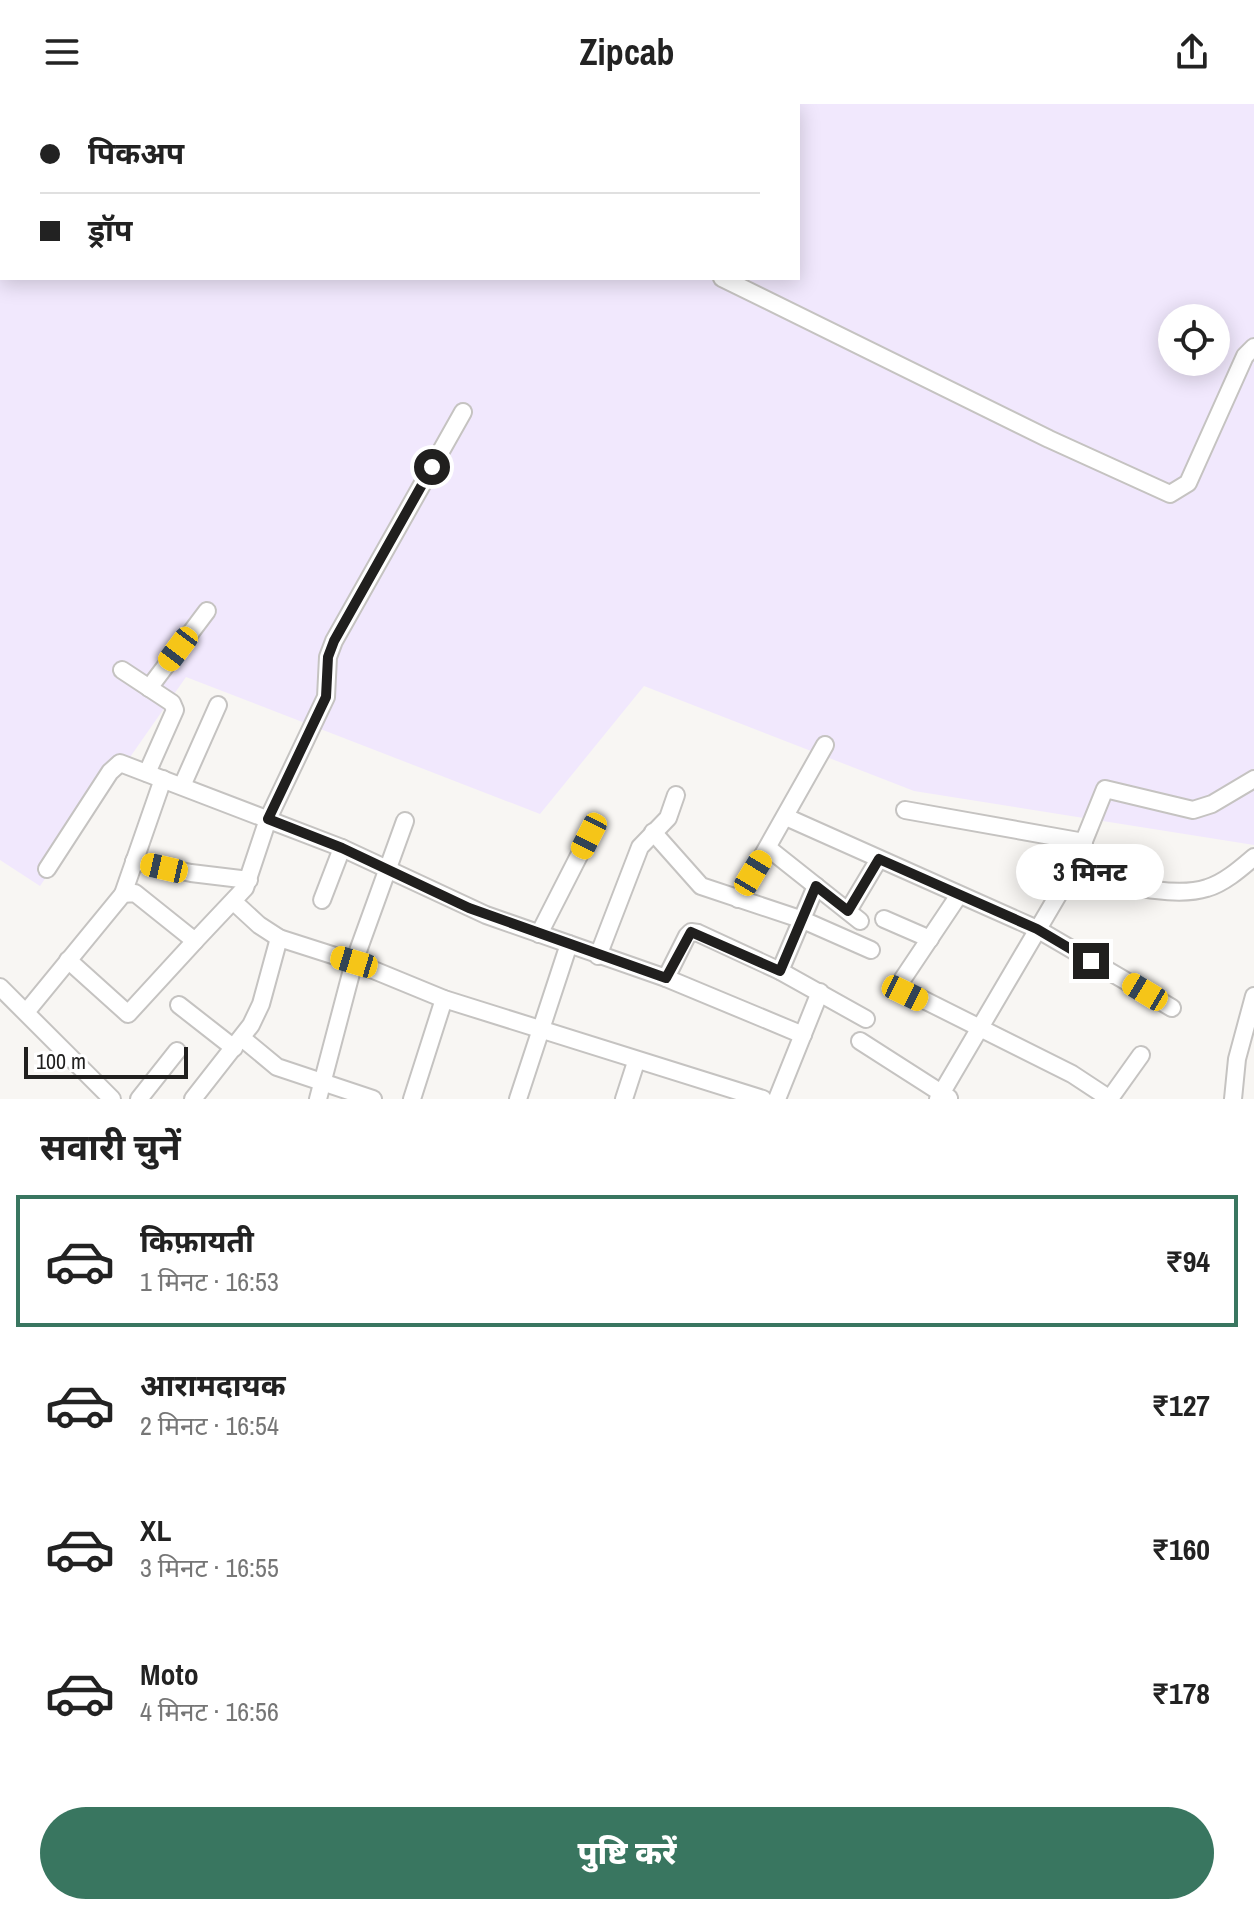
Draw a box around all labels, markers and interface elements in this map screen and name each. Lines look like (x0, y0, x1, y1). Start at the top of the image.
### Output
text: Zipcab (579, 28, 675, 76)
icon: menu (40, 30, 84, 74)
icon: share (1170, 30, 1214, 74)
text: पिकअप (88, 133, 184, 173)
text: ड्रॉप (88, 210, 132, 250)
map controls (1158, 304, 1230, 376)
button: locate (1158, 304, 1230, 376)
route start (414, 449, 450, 485)
car (154, 623, 202, 675)
car (567, 809, 611, 863)
callout: 3 मिनट (1017, 845, 1165, 901)
car (730, 846, 776, 900)
car (138, 851, 190, 885)
text: 3 मिनट (1053, 854, 1127, 889)
route end (1073, 943, 1109, 979)
car (328, 944, 380, 980)
car (1118, 969, 1172, 1015)
car (878, 972, 932, 1014)
scale bar (24, 1043, 188, 1079)
text: 100 m (36, 1046, 86, 1076)
text: सवारी चुनें (40, 1123, 181, 1171)
text: किफ़ायती (140, 1221, 254, 1261)
icon: car (44, 1225, 116, 1297)
text: ₹94 (1165, 1241, 1210, 1281)
text: 1 मिनट · 16:53 (140, 1264, 279, 1299)
text: आरामदायक (140, 1365, 286, 1405)
icon: car (44, 1369, 116, 1441)
text: ₹127 (1152, 1385, 1210, 1425)
text: 2 मिनट · 16:54 (140, 1408, 279, 1443)
text: XL (140, 1510, 171, 1550)
icon: car (44, 1513, 116, 1585)
text: ₹160 (1152, 1529, 1210, 1569)
text: 3 मिनट · 16:55 (140, 1550, 279, 1585)
text: Moto (140, 1654, 199, 1694)
icon: car (44, 1657, 116, 1729)
text: ₹178 (1152, 1673, 1210, 1713)
text: 4 मिनट · 16:56 (140, 1694, 279, 1729)
button: पुष्टि करें (40, 1807, 1214, 1899)

